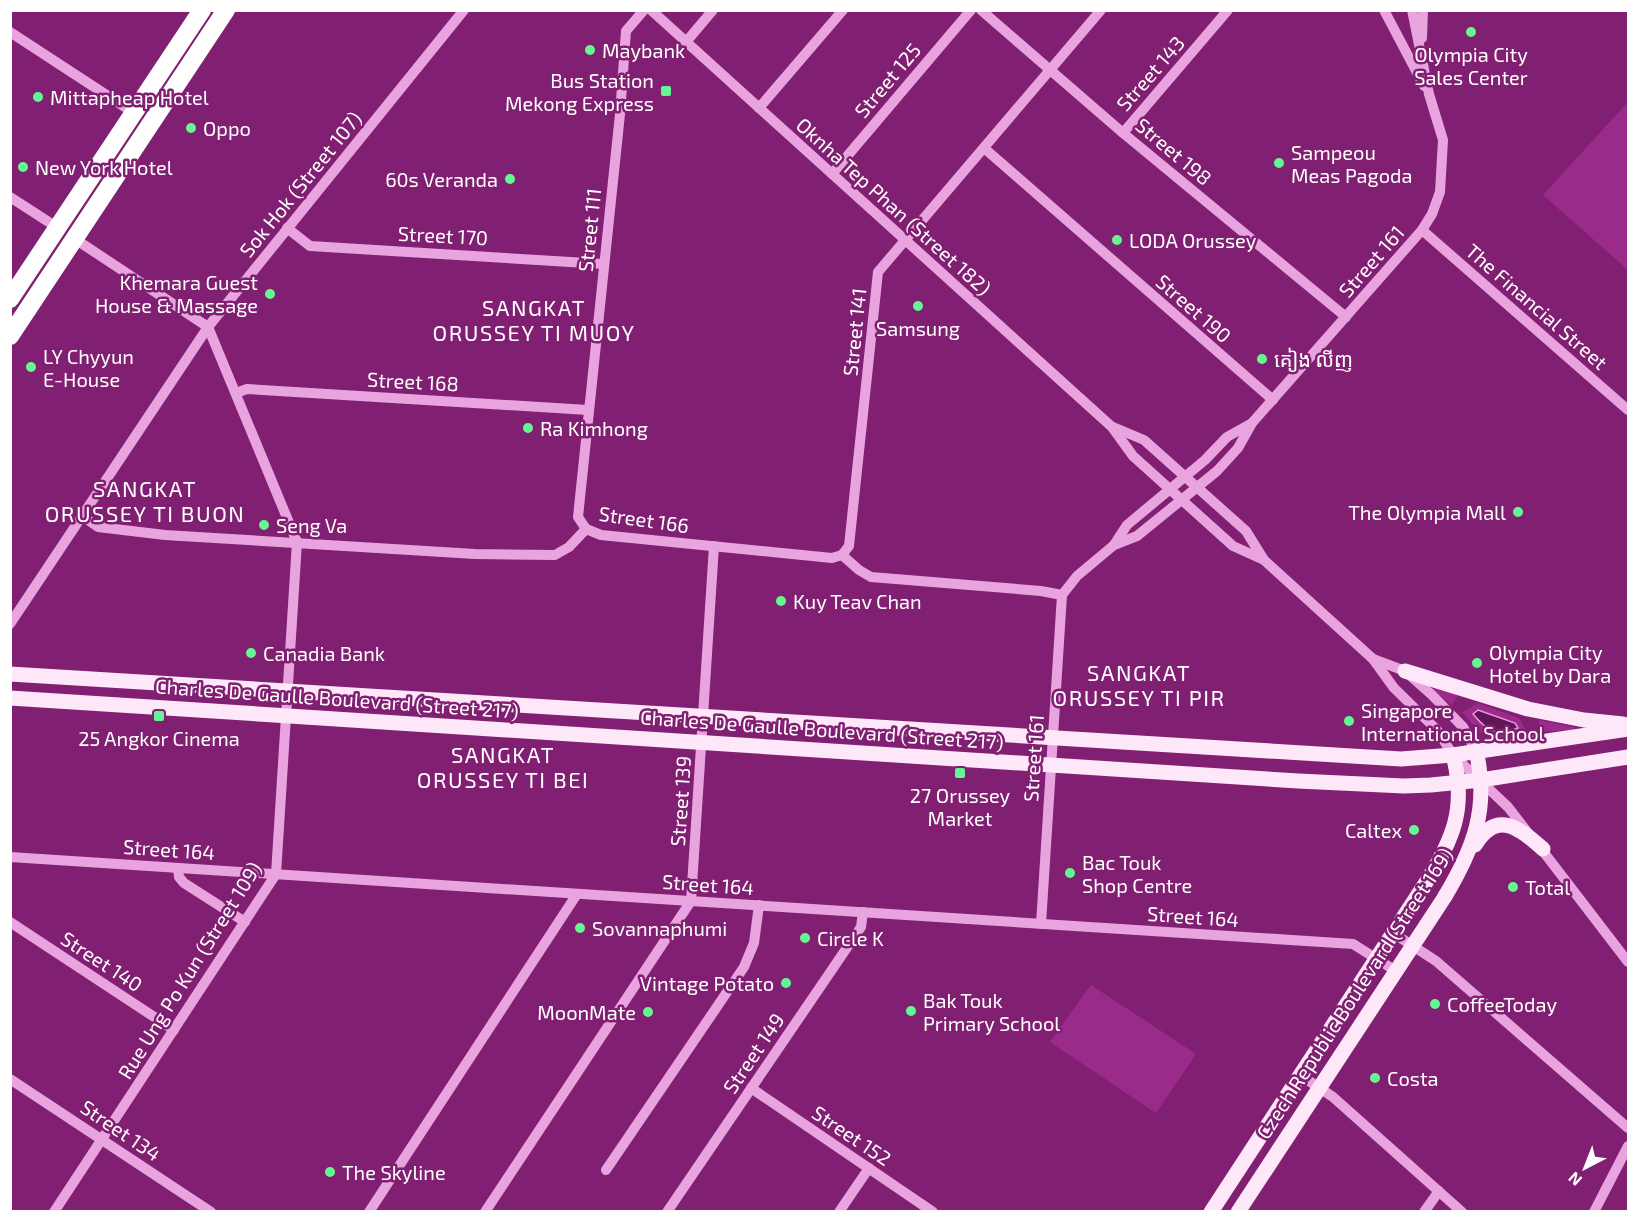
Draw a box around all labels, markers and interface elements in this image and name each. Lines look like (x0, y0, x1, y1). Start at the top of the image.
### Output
marker: Olympia City Sales Center (1464, 25, 1478, 39)
street label: Street 143 (1111, 31, 1189, 115)
place label: Maybank (602, 38, 685, 62)
street label: Street 125 (849, 38, 925, 122)
place label: Olympia City Sales Center (1414, 42, 1528, 89)
marker: Maybank (583, 43, 597, 57)
place label: Bus Station Mekong Express (505, 68, 654, 115)
marker: Bus Station Mekong Express (659, 84, 673, 98)
place label: Mittapheap Hotel (50, 85, 209, 109)
marker: Mittapheap Hotel (31, 90, 45, 104)
street label: Sok Hok (Street 107) (234, 106, 366, 262)
street label: Oknha Tep Phan (Street 182) (792, 112, 996, 300)
street label: Street 198 (1131, 112, 1217, 190)
place label: Oppo (203, 116, 251, 140)
marker: Oppo (184, 121, 198, 135)
place label: Sampeou Meas Pagoda (1291, 140, 1412, 187)
place label: New York Hotel (35, 155, 173, 179)
marker: Sampeou Meas Pagoda (1272, 156, 1286, 170)
marker: New York Hotel (16, 160, 30, 174)
place label: 60s Veranda (385, 167, 498, 191)
marker: 60s Veranda (503, 172, 517, 186)
street label: Street 111 (573, 187, 605, 273)
street label: Street 161 (1333, 220, 1409, 302)
street label: Street 170 (397, 221, 489, 249)
place label: LODA Orussey (1129, 228, 1257, 252)
marker: LODA Orussey (1110, 233, 1124, 247)
street label: The Financial Street (1461, 238, 1613, 374)
street label: Street 190 (1152, 269, 1236, 347)
place label: Khemara Guest House & Massage (95, 270, 258, 317)
marker: Khemara Guest House & Massage (263, 287, 277, 301)
street label: Street 141 (837, 287, 871, 377)
district label: SANGKAT ORUSSEY TI MUOY (432, 294, 636, 345)
marker: Samsung (911, 299, 925, 313)
place label: Samsung (876, 316, 960, 340)
place label: LY Chyyun E-House (43, 344, 134, 391)
place label: គៀង លីញ (1274, 347, 1353, 372)
marker: គៀង លីញ (1255, 352, 1269, 366)
marker: LY Chyyun E-House (24, 360, 38, 374)
street label: Street 168 (367, 367, 459, 395)
place label: Ra Kimhong (540, 416, 648, 440)
marker: Ra Kimhong (521, 421, 535, 435)
district label: SANGKAT ORUSSEY TI BUON (45, 475, 245, 526)
place label: The Olympia Mall (1348, 500, 1506, 524)
street label: Street 166 (597, 501, 691, 537)
marker: The Olympia Mall (1511, 505, 1525, 519)
place label: Seng Va (276, 513, 347, 537)
marker: Seng Va (257, 518, 271, 532)
place label: Kuy Teav Chan (793, 589, 922, 613)
marker: Kuy Teav Chan (774, 594, 788, 608)
place label: Olympia City Hotel by Dara (1489, 640, 1611, 687)
place label: Canadia Bank (263, 641, 385, 665)
marker: Canadia Bank (244, 646, 258, 660)
marker: Olympia City Hotel by Dara (1470, 656, 1484, 670)
district label: SANGKAT ORUSSEY TI PIR (1052, 659, 1226, 710)
street label: Charles De Gaulle Boulevard (Street 217) (155, 673, 519, 723)
place label: Singapore International School (1361, 698, 1545, 745)
street label: Charles De Gaulle Boulevard (Street 217) (640, 704, 1004, 754)
marker: 25 Angkor Cinema (152, 709, 166, 723)
street label: Street 161 (1018, 714, 1048, 802)
marker: Singapore International School (1342, 714, 1356, 728)
place label: 25 Angkor Cinema (78, 726, 240, 750)
district label: SANGKAT ORUSSEY TI BEI (417, 741, 589, 792)
street label: Street 139 (665, 755, 695, 847)
marker: 27 Orussey Market (953, 766, 967, 780)
place label: 27 Orussey Market (910, 783, 1011, 830)
place label: Caltex (1345, 818, 1402, 842)
marker: Caltex (1407, 823, 1421, 837)
street label: Street 164 (122, 834, 216, 864)
street label: Czech Republic Boulevard (Street 169) (1251, 843, 1457, 1143)
place label: Bac Touk Shop Centre (1082, 850, 1192, 897)
street label: Rue Ung Po Kun (Street 109) (112, 857, 266, 1083)
marker: Bac Touk Shop Centre (1063, 866, 1077, 880)
street label: Street 164 (661, 869, 755, 899)
place label: Total (1525, 875, 1570, 899)
marker: Total (1506, 880, 1520, 894)
street label: Street 164 (1146, 901, 1240, 931)
place label: Sovannaphumi (592, 916, 727, 940)
marker: Sovannaphumi (573, 921, 587, 935)
street label: Street 140 (57, 926, 147, 996)
place label: Circle K (817, 926, 884, 950)
marker: Circle K (798, 931, 812, 945)
place label: Vintage Potato (640, 971, 774, 995)
marker: Vintage Potato (779, 976, 793, 990)
place label: Bak Touk Primary School (923, 988, 1060, 1035)
place label: CoffeeToday (1447, 992, 1557, 1016)
marker: CoffeeToday (1428, 997, 1442, 1011)
place label: MoonMate (537, 1000, 636, 1024)
marker: Bak Touk Primary School (904, 1004, 918, 1018)
marker: MoonMate (641, 1005, 655, 1019)
street label: Street 149 (717, 1008, 789, 1098)
place label: Costa (1387, 1066, 1439, 1090)
marker: Costa (1368, 1071, 1382, 1085)
street label: Street 134 (76, 1094, 166, 1166)
street label: Street 152 (808, 1100, 896, 1170)
north arrow (1555, 1138, 1615, 1198)
place label: The Skyline (342, 1160, 446, 1184)
marker: The Skyline (323, 1165, 337, 1179)
text: N (1564, 1169, 1585, 1190)

